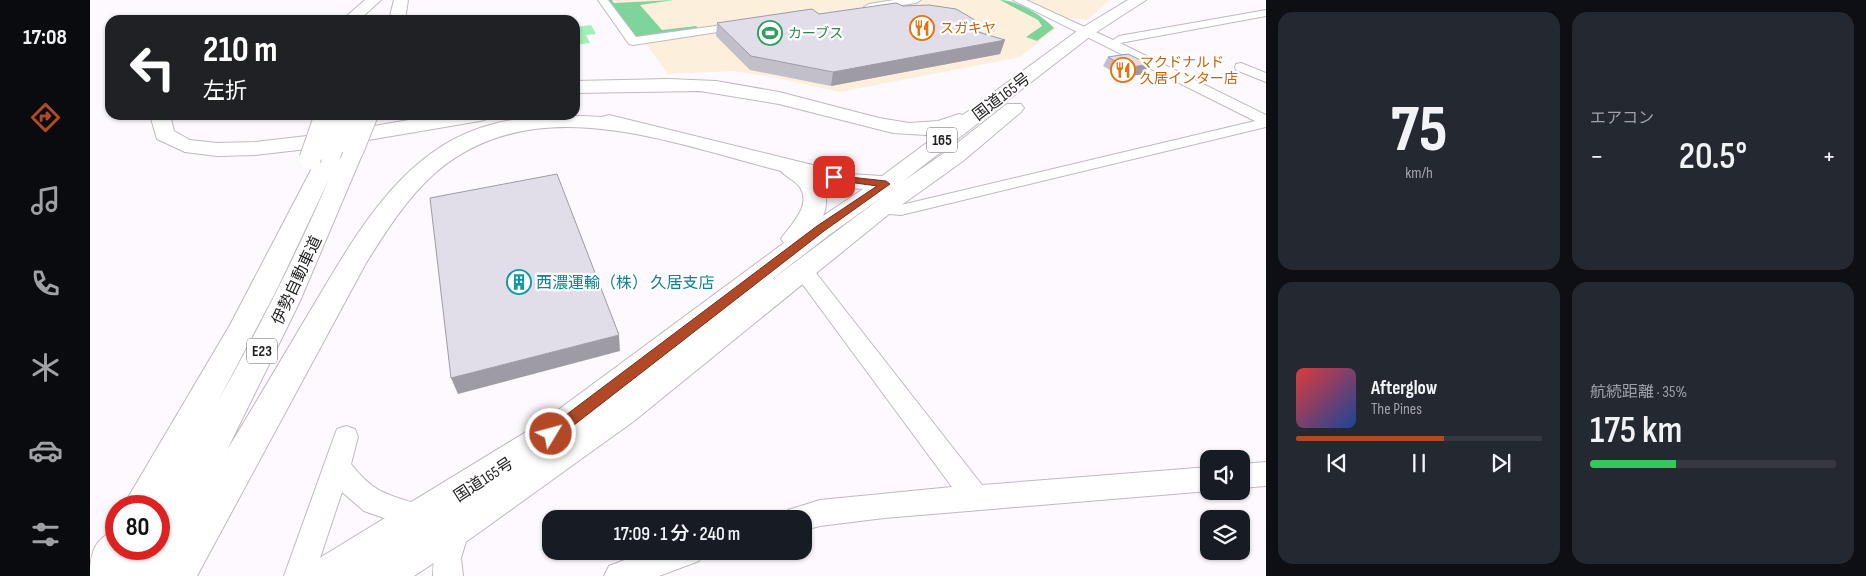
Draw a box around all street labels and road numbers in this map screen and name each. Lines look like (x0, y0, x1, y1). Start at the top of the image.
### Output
street label: 国道165号 (969, 69, 1034, 125)
road number: 165 (927, 128, 957, 152)
street label: 伊勢自動車道 (268, 233, 326, 328)
road number: E23 (247, 338, 277, 364)
street label: 国道165号 (451, 454, 517, 506)

